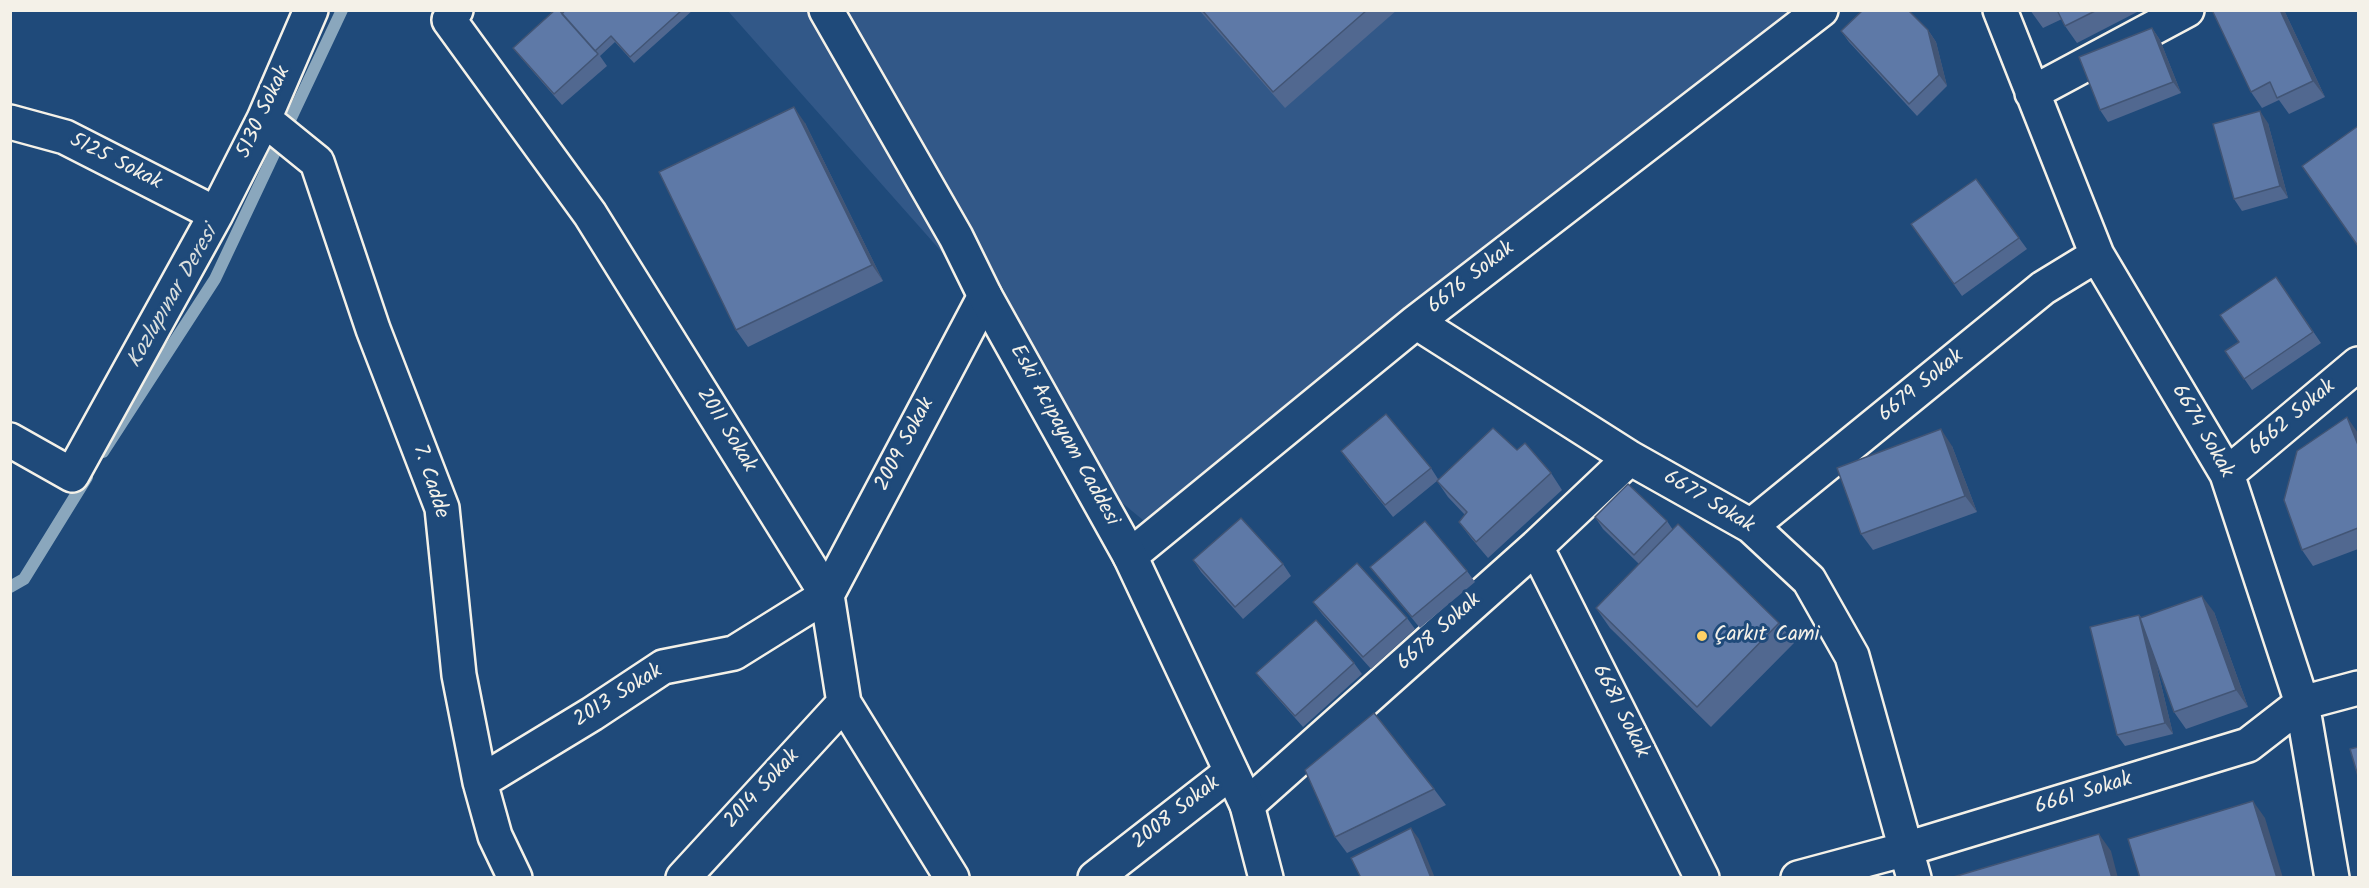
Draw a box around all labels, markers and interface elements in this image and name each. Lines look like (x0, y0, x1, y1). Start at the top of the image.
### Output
street label: 5130 Sokak (233, 63, 297, 163)
street label: 5125 Sokak (65, 129, 165, 197)
water label: Kozlupınar Deresi (123, 223, 225, 373)
street label: 6676 Sokak (1424, 237, 1520, 321)
street label: Eski Acıpayam Caddesi (1003, 341, 1123, 531)
street label: 6679 Sokak (1874, 345, 1970, 429)
street label: 6662 Sokak (2244, 375, 2342, 463)
street label: 6674 Sokak (2164, 381, 2238, 483)
street label: 2011 Sokak (689, 384, 761, 478)
street label: 2009 Sokak (871, 394, 941, 496)
street label: 7. Cadde (405, 442, 453, 522)
street label: 6677 Sokak (1658, 466, 1758, 540)
street label: 6678 Sokak (1393, 589, 1487, 677)
place label: Çarkıt Cami (1714, 623, 1819, 649)
marker: Çarkıt Cami (1695, 629, 1709, 643)
street label: 2013 Sokak (570, 660, 668, 734)
street label: 6681 Sokak (1585, 661, 1653, 763)
street label: 2014 Sokak (720, 745, 806, 835)
street label: 6661 Sokak (2032, 768, 2136, 822)
street label: 2008 Sokak (1128, 772, 1226, 856)

